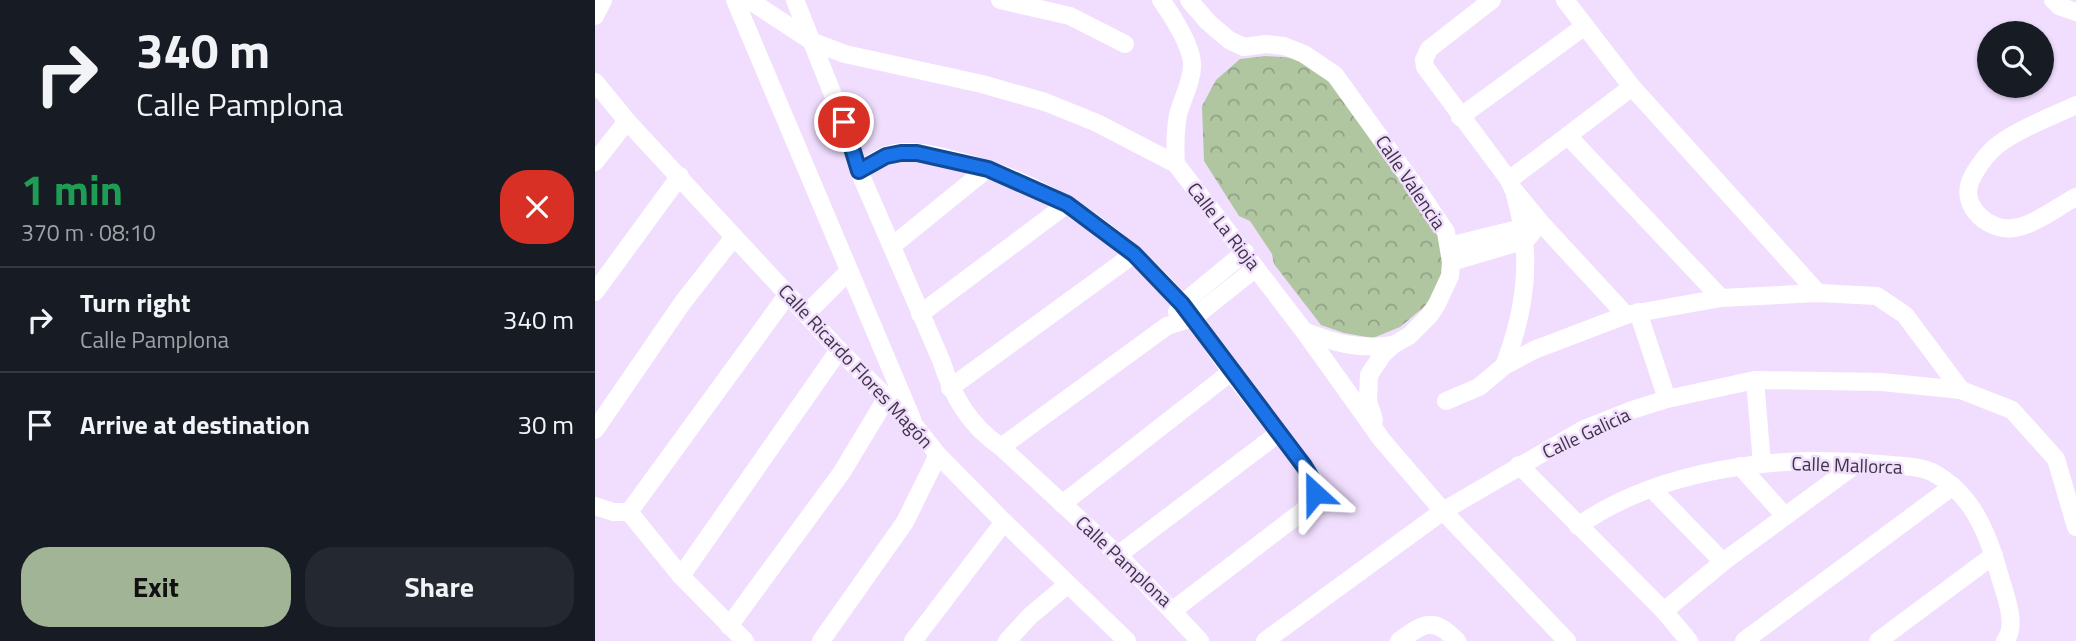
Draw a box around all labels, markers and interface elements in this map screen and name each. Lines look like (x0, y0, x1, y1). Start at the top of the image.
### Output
text: 340 m (136, 12, 270, 87)
map controls (1977, 21, 2054, 98)
button: search (1977, 21, 2054, 98)
icon: right (21, 28, 112, 119)
text: Calle Pamplona (136, 80, 343, 128)
pin (814, 92, 874, 152)
icon: arrive (825, 103, 863, 141)
street label: Calle Valencia (1369, 129, 1454, 235)
text: 1 min (21, 157, 123, 221)
button: close (500, 170, 574, 244)
street label: Calle La Rioja (1181, 175, 1268, 276)
text: 370 m · 08:10 (21, 215, 156, 250)
street label: Calle Ricardo Flores Magón (772, 277, 940, 454)
text: Turn right (80, 283, 191, 322)
text: 340 m (503, 300, 574, 339)
icon: right (21, 301, 59, 339)
text: Calle Pamplona (80, 322, 229, 357)
street label: Calle Galicia (1537, 399, 1635, 466)
text: Arrive at destination (80, 405, 310, 444)
text: 30 m (517, 405, 574, 444)
icon: arrive (21, 406, 59, 444)
street label: Calle Mallorca (1791, 448, 1903, 481)
position arrow (1278, 456, 1352, 530)
street label: Calle Pamplona (1069, 508, 1180, 614)
button: Exit (21, 547, 291, 627)
button: Share (305, 547, 574, 627)

